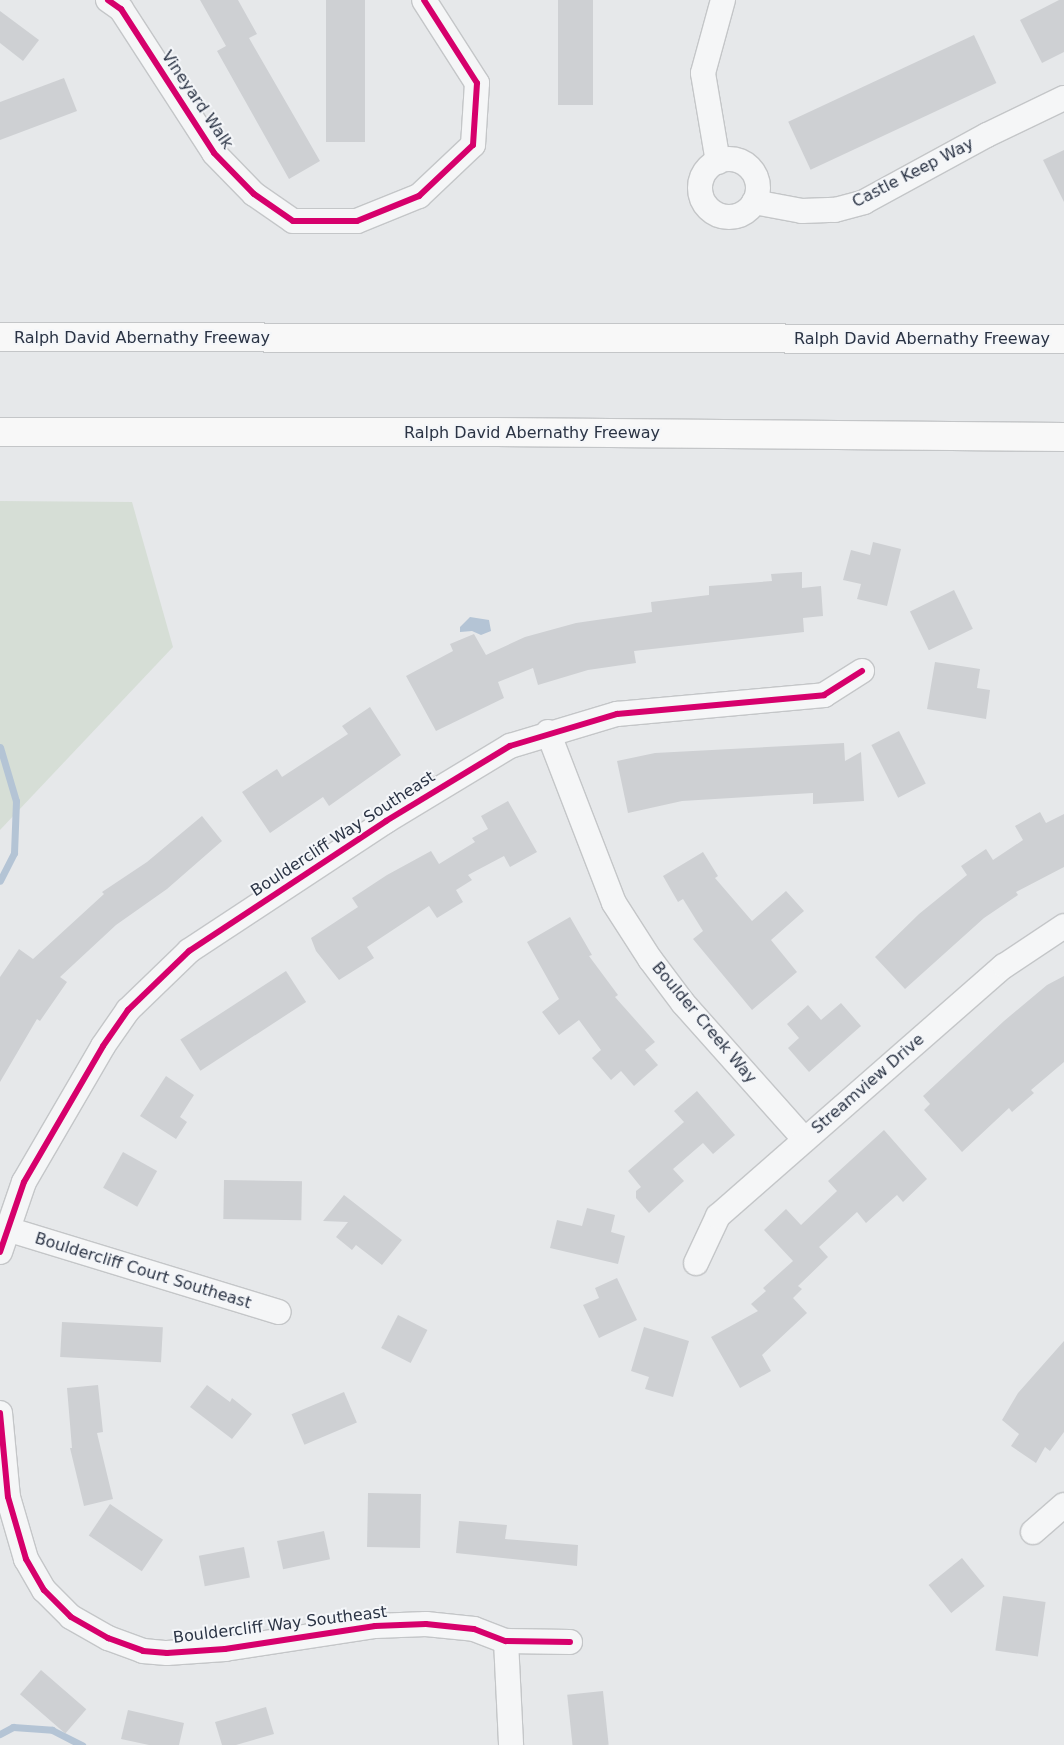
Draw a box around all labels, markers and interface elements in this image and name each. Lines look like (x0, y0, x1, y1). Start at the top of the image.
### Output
street label: Vineyard Walk (157, 47, 237, 153)
street label: Castle Keep Way (849, 134, 977, 212)
street label: Ralph David Abernathy Freeway (14, 328, 270, 348)
street label: Ralph David Abernathy Freeway (794, 329, 1050, 349)
street label: Ralph David Abernathy Freeway (404, 423, 660, 443)
street label: Bouldercliff Way Southeast (247, 767, 439, 901)
street label: Boulder Creek Way (648, 958, 760, 1088)
street label: Streamview Drive (808, 1030, 928, 1138)
street label: Bouldercliff Court Southeast (33, 1229, 253, 1313)
street label: Bouldercliff Way Southeast (172, 1602, 388, 1648)

